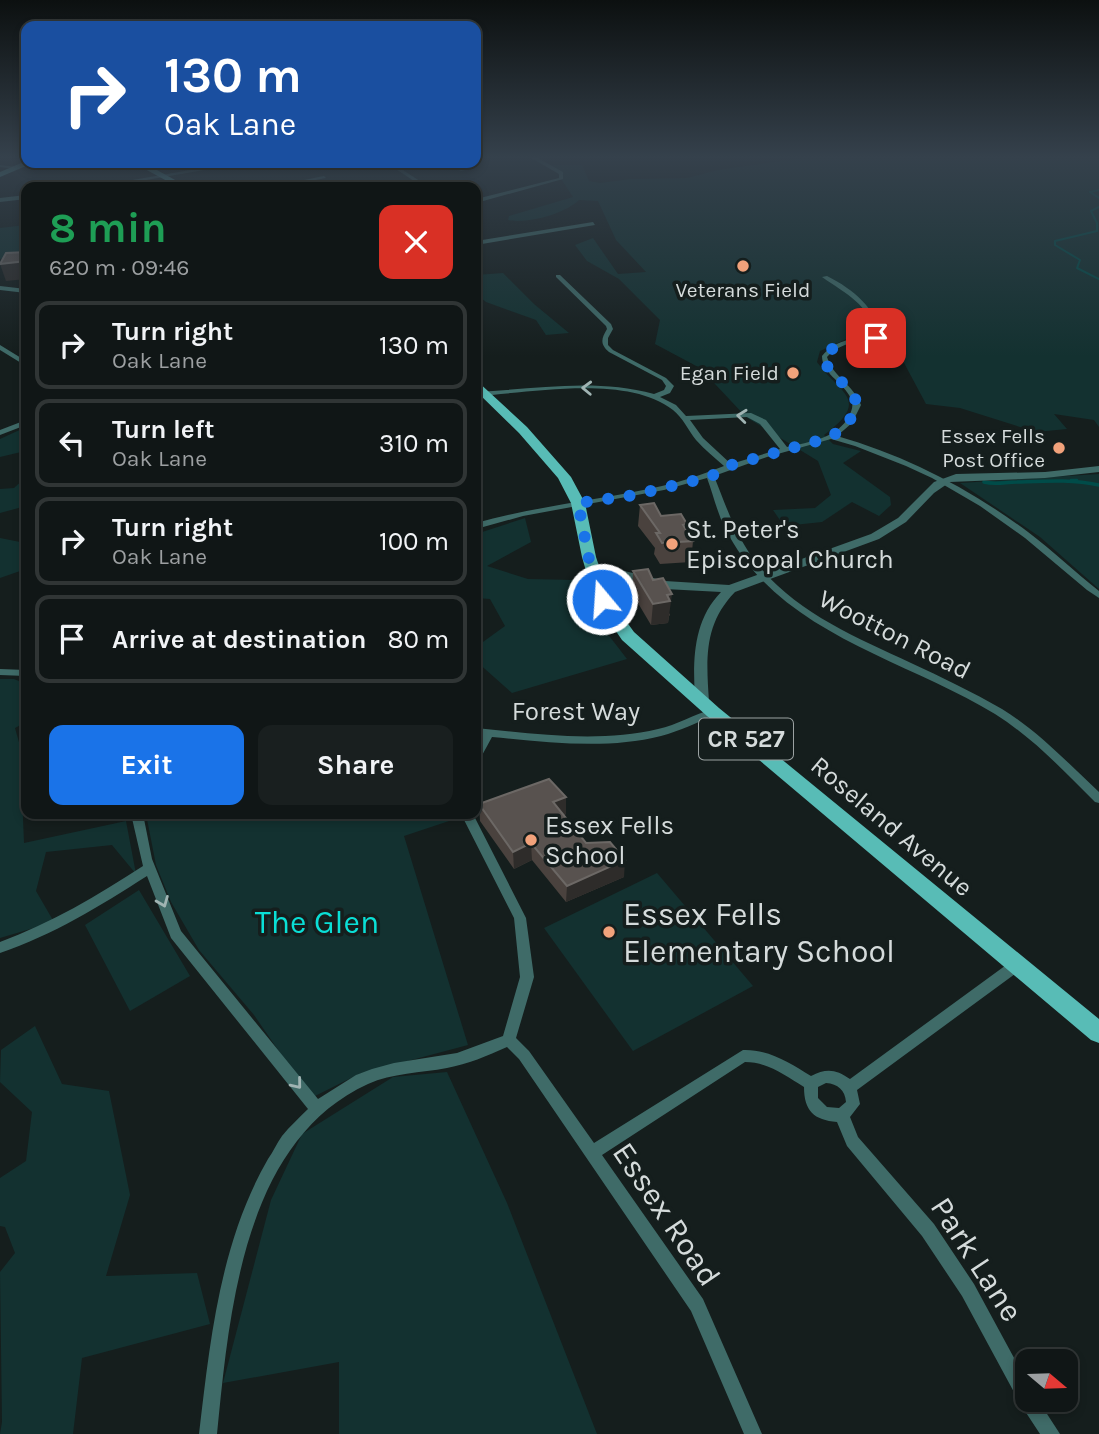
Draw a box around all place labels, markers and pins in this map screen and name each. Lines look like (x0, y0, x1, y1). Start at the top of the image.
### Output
marker: Veterans Field (735, 258, 751, 274)
place label: Veterans Field (676, 278, 810, 302)
pin (846, 308, 906, 368)
place label: Egan Field (680, 361, 779, 385)
marker: Egan Field (785, 365, 801, 381)
place label: Essex Fells Post Office (941, 424, 1045, 472)
marker: Essex Fells Post Office (1051, 440, 1067, 456)
place label: St. Peter's Episcopal Church (686, 514, 894, 575)
marker: St. Peter's Episcopal Church (664, 536, 680, 552)
place label: Essex Fells School (545, 810, 674, 871)
marker: Essex Fells School (523, 832, 539, 848)
place label: Essex Fells Elementary School (623, 896, 895, 970)
marker: Essex Fells Elementary School (601, 924, 617, 940)

